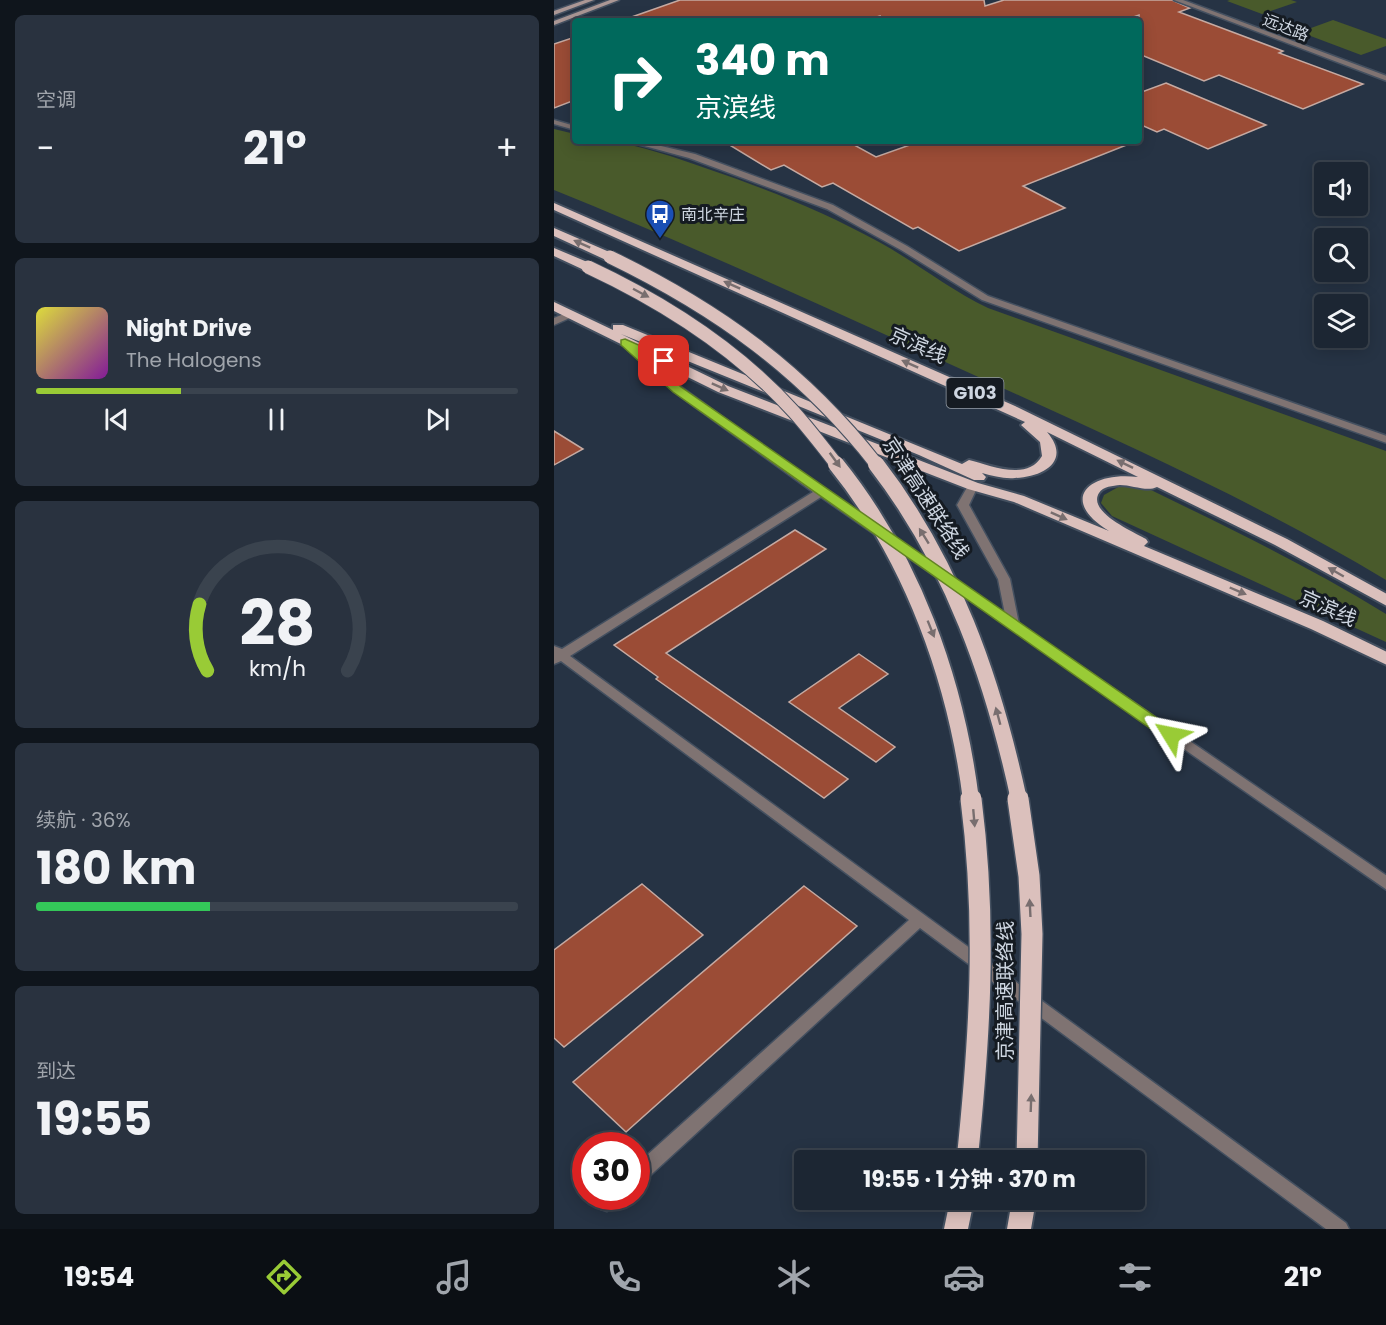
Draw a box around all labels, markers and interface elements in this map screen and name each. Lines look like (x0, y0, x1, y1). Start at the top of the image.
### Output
street label: 远达路 (1259, 8, 1312, 47)
text: 340 m (695, 31, 830, 90)
icon: right (596, 42, 674, 120)
text: 空调 (36, 86, 76, 114)
text: 京滨线 (695, 89, 776, 126)
text: 21° (243, 117, 307, 180)
text: − (36, 125, 54, 172)
text: + (495, 125, 518, 172)
map controls (1314, 162, 1368, 348)
button: sound (1314, 162, 1368, 216)
bus stop icon: 南北辛庄 (644, 198, 676, 240)
place label: 南北辛庄 (681, 203, 745, 226)
button: search (1314, 228, 1368, 282)
one-way arrow (573, 239, 591, 249)
one-way arrow (723, 280, 741, 289)
one-way arrow (633, 288, 650, 298)
button: layers (1314, 294, 1368, 348)
text: Night Drive (126, 313, 252, 344)
street label: 京滨线 (885, 320, 951, 370)
pin (638, 335, 689, 386)
icon: arrive (647, 344, 680, 377)
text: The Halogens (126, 346, 262, 374)
one-way arrow (902, 360, 919, 369)
road number: G103 (946, 378, 1004, 408)
one-way arrow (711, 382, 728, 391)
icon: previous (100, 403, 133, 436)
icon: pause (260, 403, 293, 436)
icon: next (421, 403, 454, 436)
street label: 京津高速联络线 (876, 432, 976, 564)
one-way arrow (829, 451, 841, 467)
one-way arrow (1116, 459, 1133, 469)
one-way arrow (1050, 511, 1068, 521)
one-way arrow (919, 528, 930, 544)
one-way arrow (1327, 567, 1344, 577)
text: 28 (239, 580, 315, 668)
street label: 京滨线 (1295, 583, 1361, 633)
one-way arrow (1230, 587, 1247, 596)
one-way arrow (927, 620, 936, 638)
text: km/h (248, 654, 306, 685)
position arrow (1139, 703, 1203, 767)
one-way arrow (993, 707, 1003, 725)
text: 续航 · 36% (36, 806, 131, 834)
one-way arrow (969, 809, 979, 828)
text: 180 km (36, 837, 196, 900)
one-way arrow (1026, 898, 1035, 917)
street label: 京津高速联络线 (991, 921, 1019, 1061)
text: 到达 (36, 1057, 76, 1085)
text: 19:55 (36, 1088, 152, 1151)
one-way arrow (1026, 1093, 1036, 1112)
speed limit sign: 30 (572, 1132, 650, 1210)
text: 19:55 · 1 分钟 · 370 m (863, 1164, 1076, 1195)
icon: directions (263, 1256, 305, 1298)
icon: music (433, 1256, 475, 1298)
icon: phone (603, 1256, 645, 1298)
icon: climate (773, 1256, 815, 1298)
icon: car (943, 1256, 985, 1298)
icon: filters (1114, 1256, 1156, 1298)
text: 19:54 (64, 1258, 134, 1295)
text: 21° (1284, 1258, 1322, 1295)

